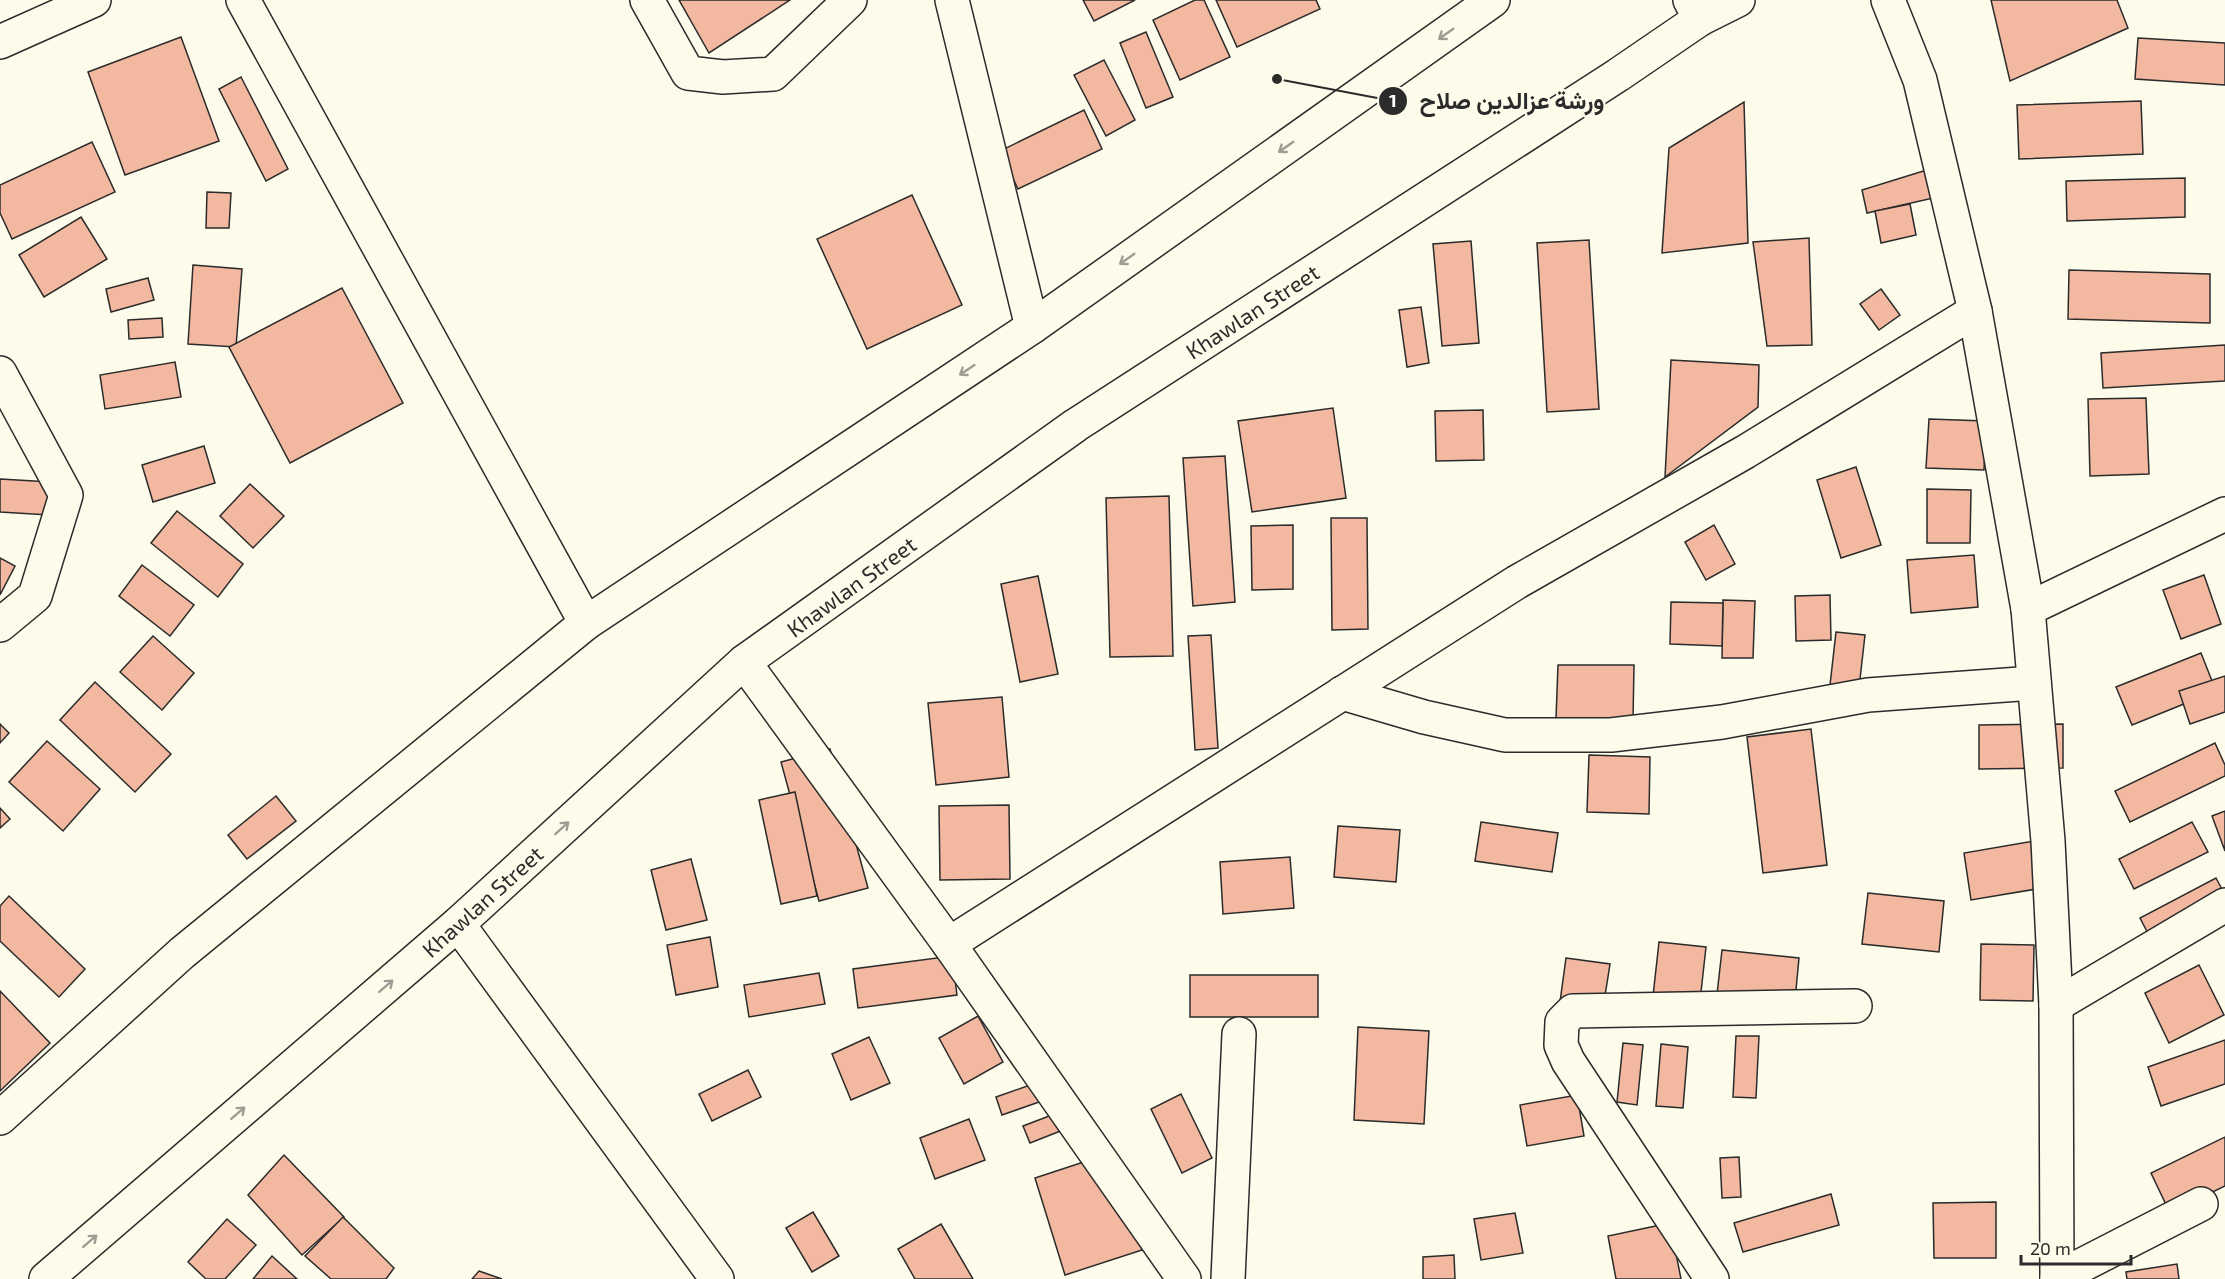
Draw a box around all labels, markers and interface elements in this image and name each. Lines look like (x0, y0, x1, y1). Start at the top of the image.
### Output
one-way arrow (1438, 28, 1454, 40)
callout: ورشة عزالدين صلاح (1378, 80, 1617, 122)
text: ورشة عزالدين صلاح (1420, 85, 1604, 117)
text: 1 (1389, 89, 1397, 111)
one-way arrow (1279, 140, 1295, 153)
one-way arrow (1120, 253, 1136, 265)
street label: Khawlan Street (1181, 258, 1323, 364)
one-way arrow (959, 364, 976, 376)
street label: Khawlan Street (781, 530, 921, 642)
one-way arrow (555, 821, 570, 835)
street label: Khawlan Street (416, 840, 548, 962)
one-way arrow (378, 979, 393, 993)
one-way arrow (230, 1107, 246, 1120)
scale bar (2021, 1228, 2130, 1266)
one-way arrow (82, 1234, 97, 1248)
text: 20 m (2030, 1237, 2071, 1259)

